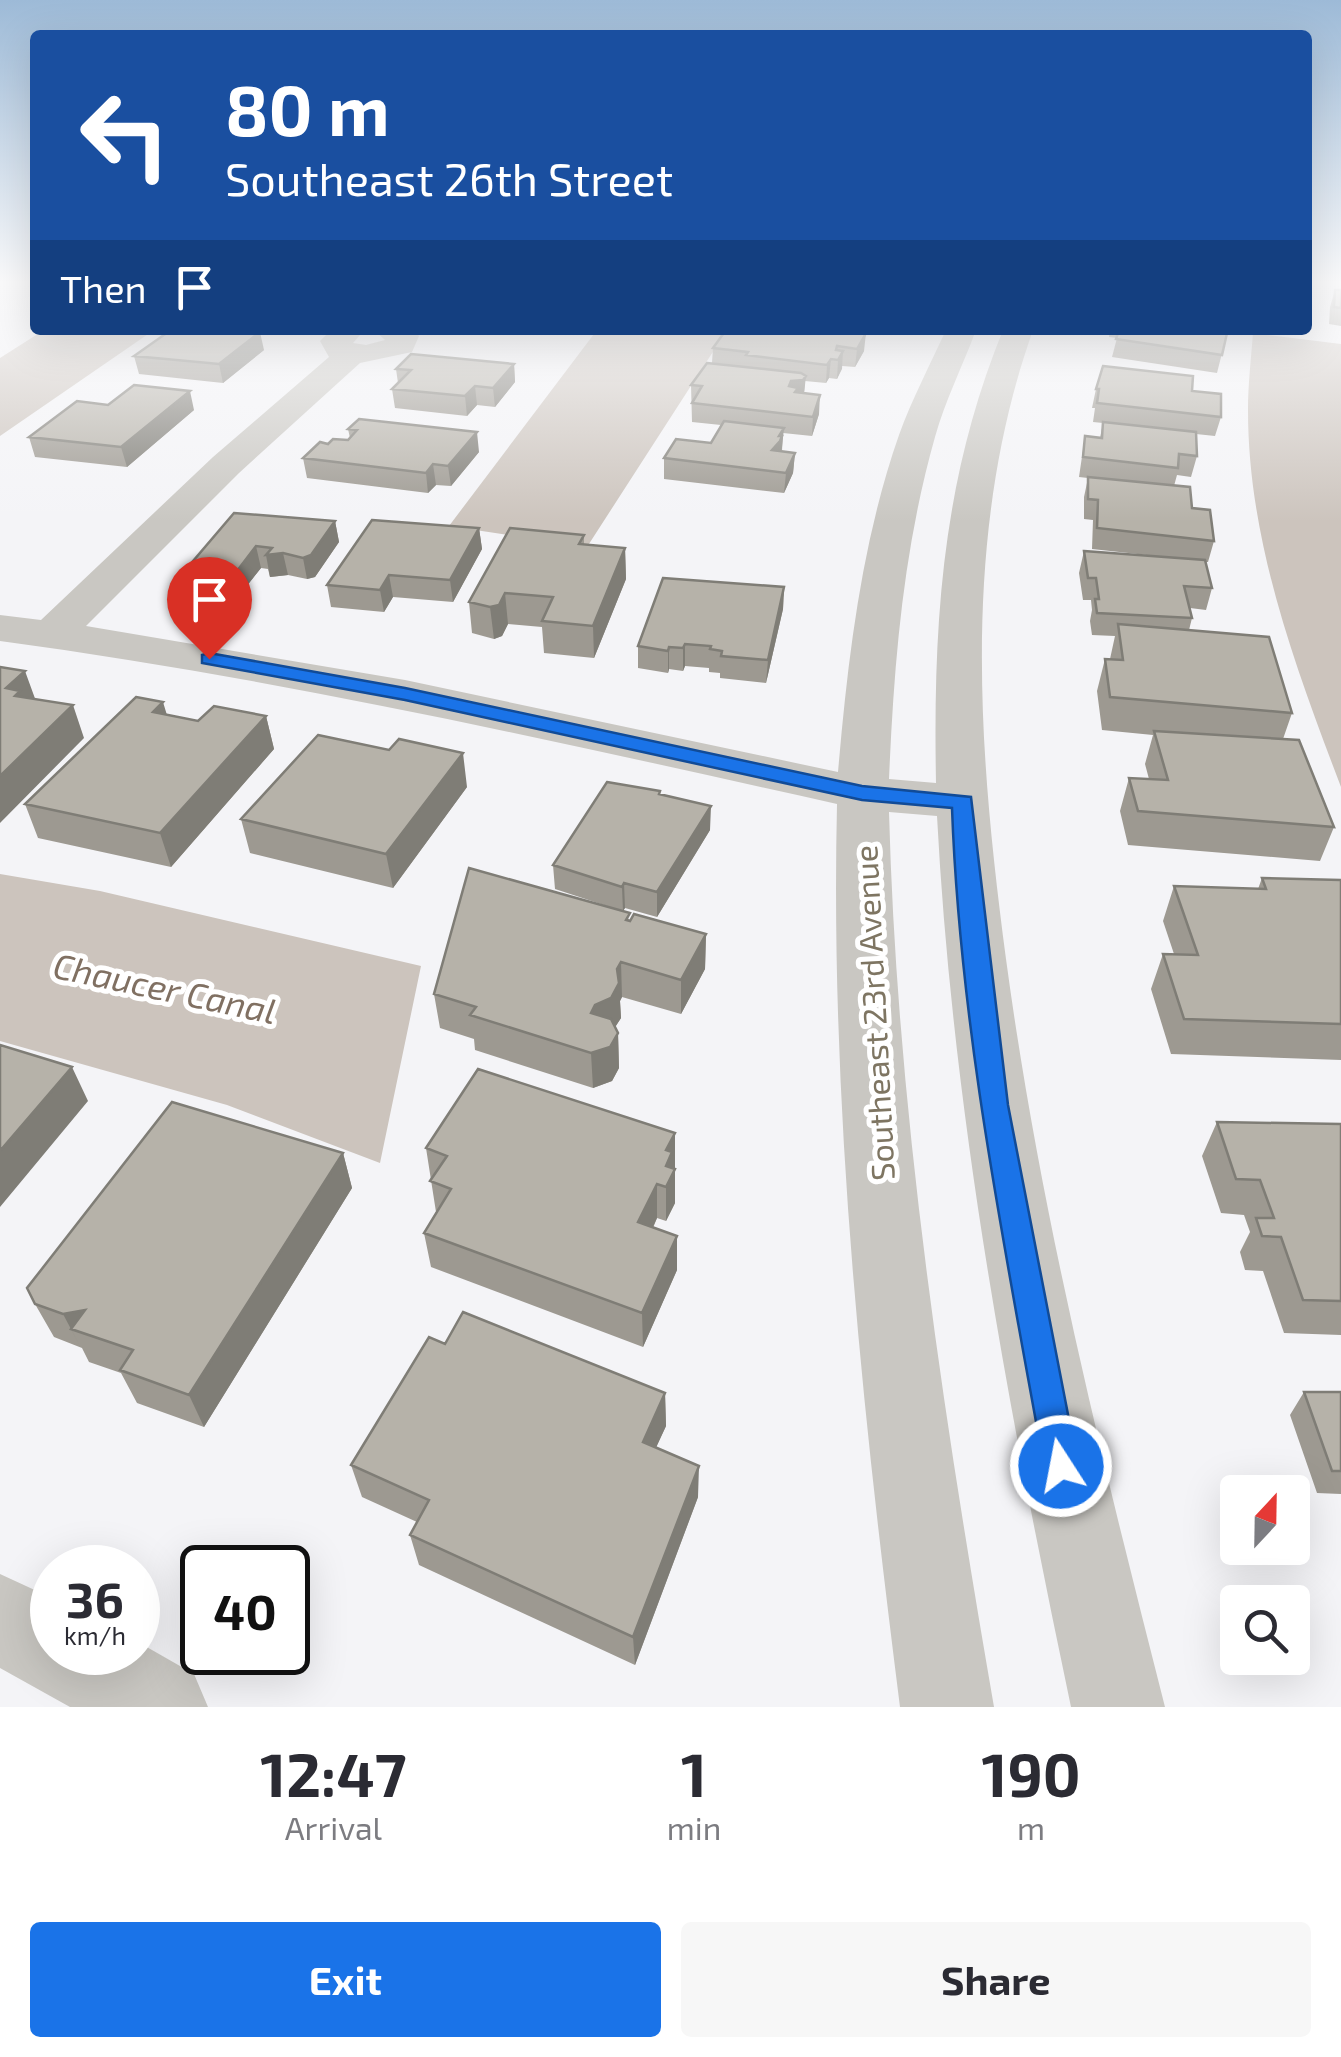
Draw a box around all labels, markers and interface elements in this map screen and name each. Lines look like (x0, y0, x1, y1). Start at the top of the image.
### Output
text: 80 m (225, 66, 390, 150)
icon: left (60, 70, 190, 200)
text: Southeast 26th Street (225, 151, 673, 205)
icon: arrive (167, 260, 222, 315)
text: Then (60, 265, 147, 311)
pin (167, 557, 252, 660)
icon: arrive (182, 572, 237, 627)
street label: Southeast 23rd Avenue (845, 844, 901, 1182)
water label: Chaucer Canal (50, 943, 280, 1031)
position arrow (1009, 1414, 1113, 1518)
north arrow (1220, 1475, 1310, 1565)
map controls (1220, 1475, 1310, 1675)
speed limit sign: 40 (180, 1545, 310, 1675)
text: 36 (66, 1568, 124, 1628)
button: search (1220, 1585, 1310, 1675)
text: km/h (64, 1620, 126, 1650)
text: 12:47 (260, 1737, 406, 1809)
text: 1 (681, 1737, 707, 1809)
text: 190 (982, 1737, 1081, 1809)
text: Arrival (285, 1808, 382, 1846)
text: min (667, 1808, 721, 1846)
text: m (1017, 1808, 1045, 1846)
button: Exit (30, 1922, 661, 2037)
button: Share (681, 1922, 1311, 2037)

